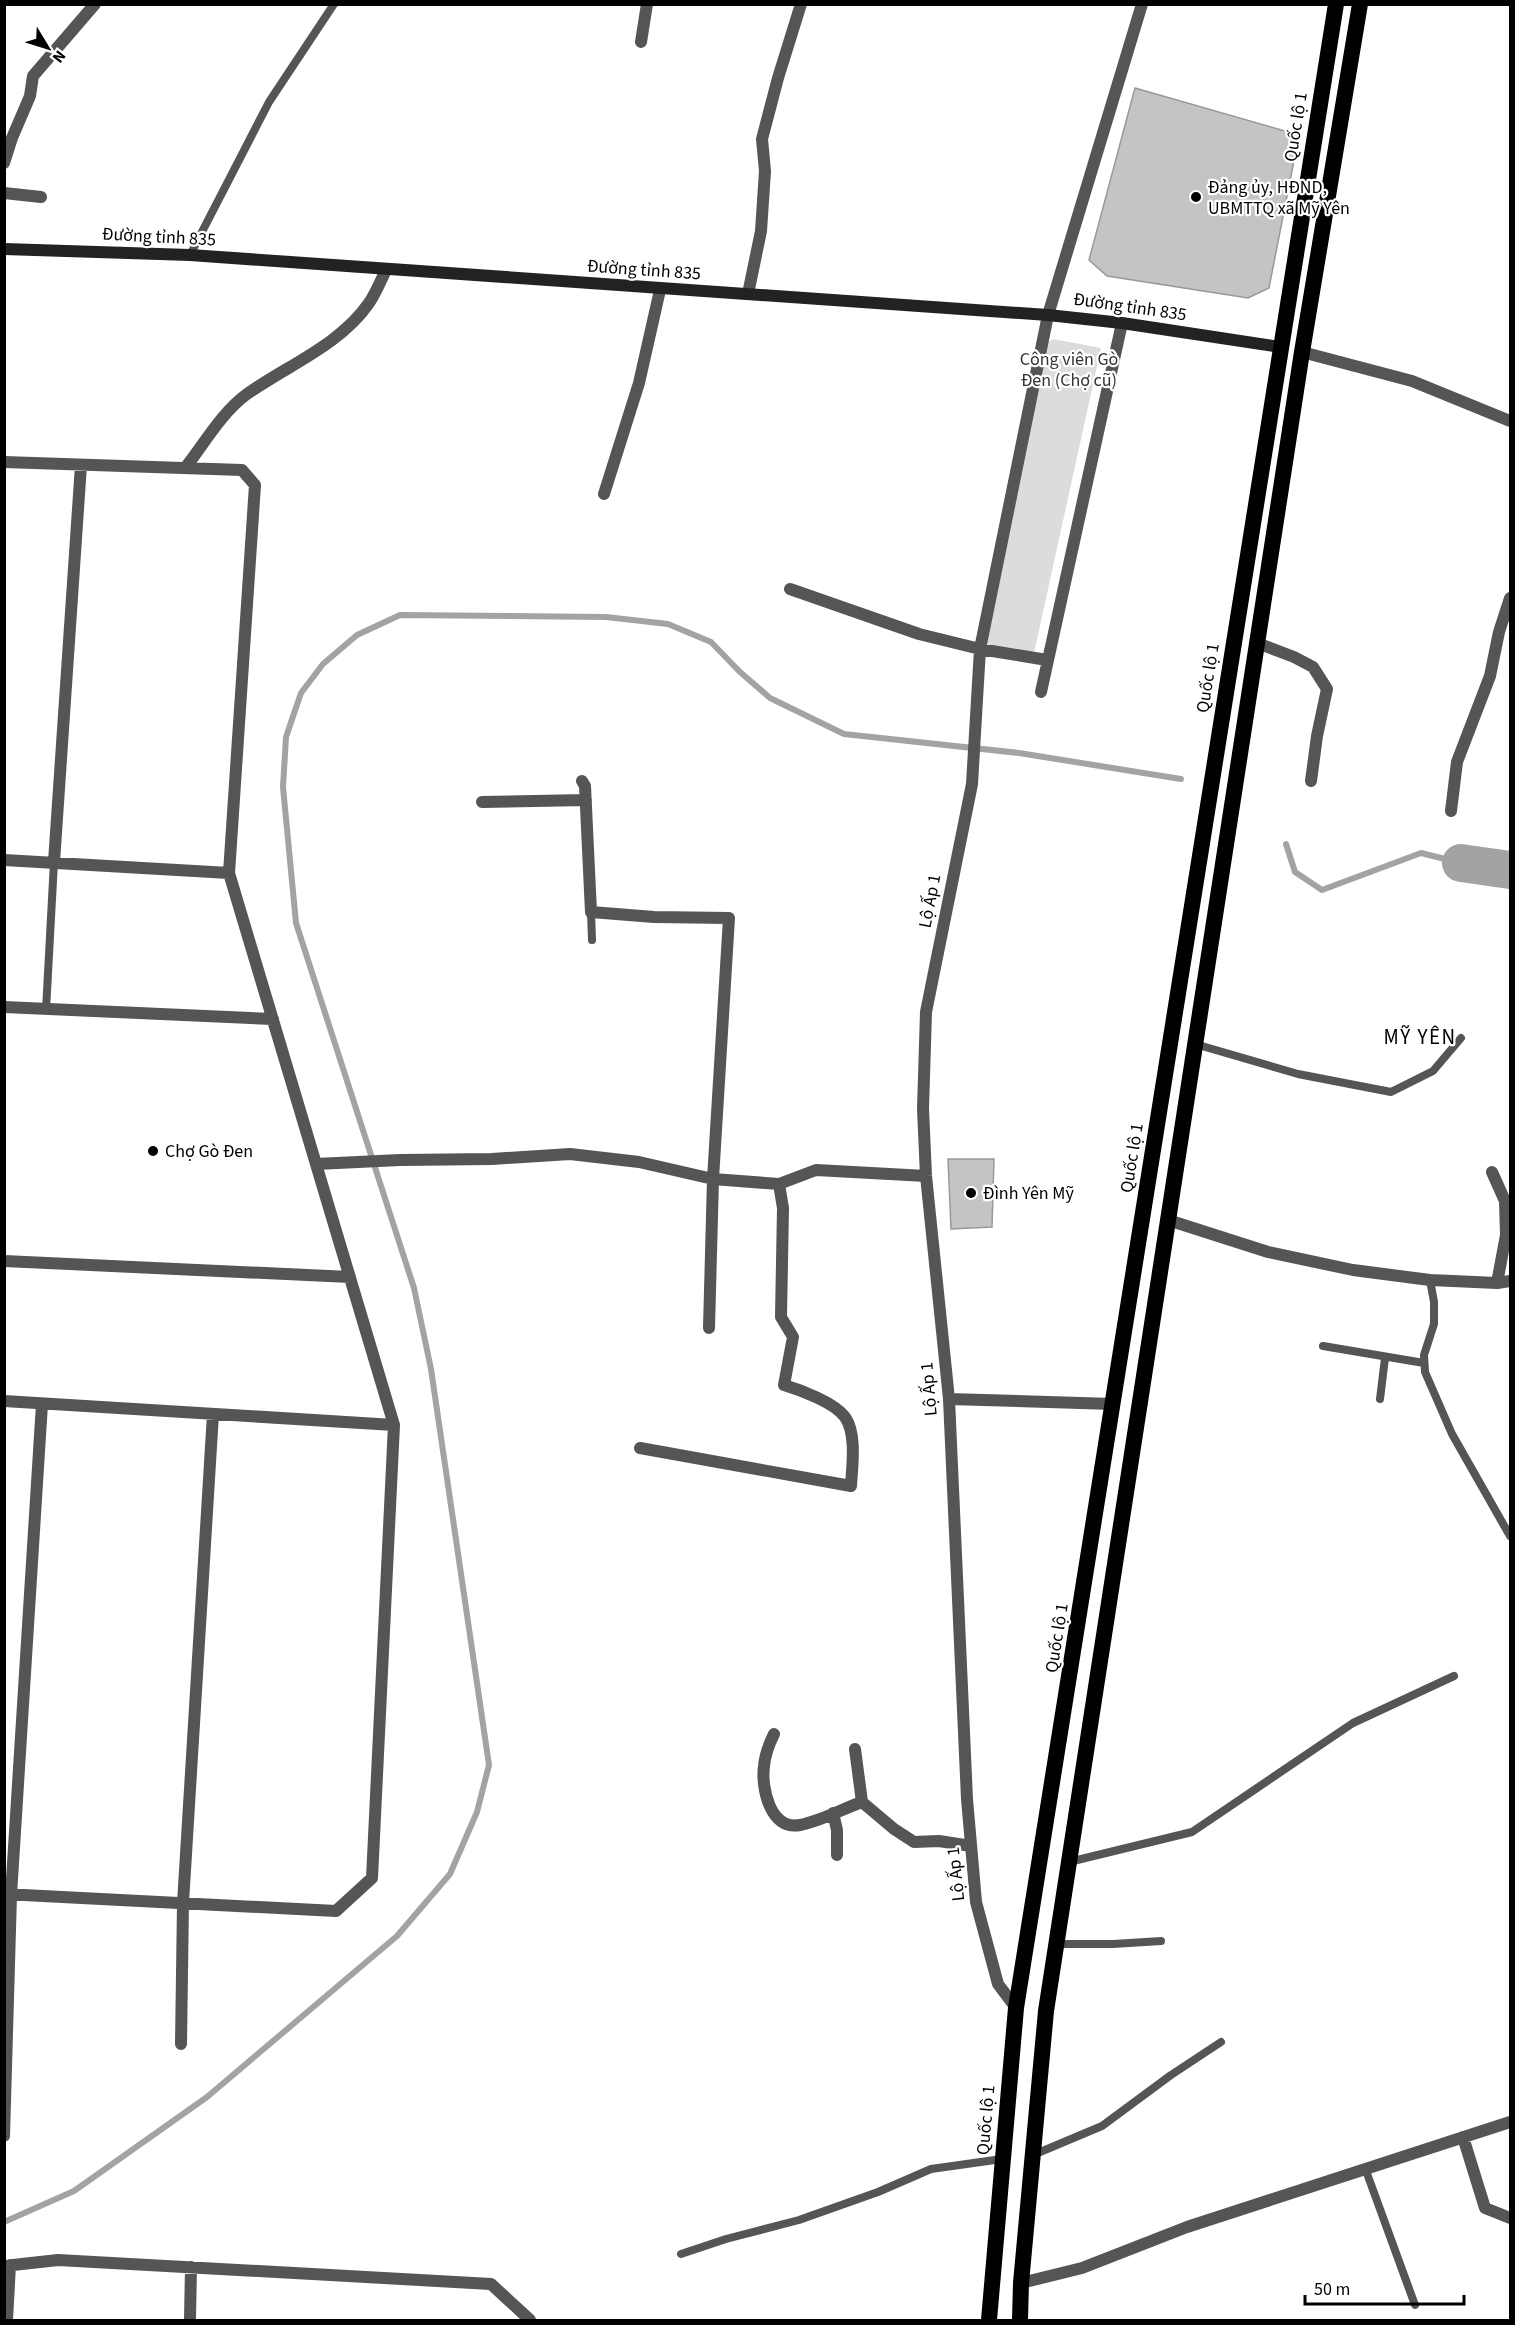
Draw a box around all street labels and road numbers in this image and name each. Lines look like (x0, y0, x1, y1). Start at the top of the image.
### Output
street label: Quốc lộ 1 (1278, 90, 1314, 164)
street label: Đường tỉnh 835 (101, 222, 217, 252)
street label: Đường tỉnh 835 (586, 254, 702, 286)
street label: Đường tỉnh 835 (1072, 287, 1188, 327)
street label: Quốc lộ 1 (1190, 641, 1226, 715)
street label: Lộ Ấp 1 (913, 872, 947, 930)
street label: Quốc lộ 1 (1114, 1121, 1150, 1195)
street label: Lộ Ấp 1 (914, 1361, 944, 1417)
street label: Quốc lộ 1 (1039, 1601, 1075, 1675)
street label: Lộ Ấp 1 (941, 1846, 971, 1902)
street label: Quốc lộ 1 (970, 2084, 1002, 2156)

